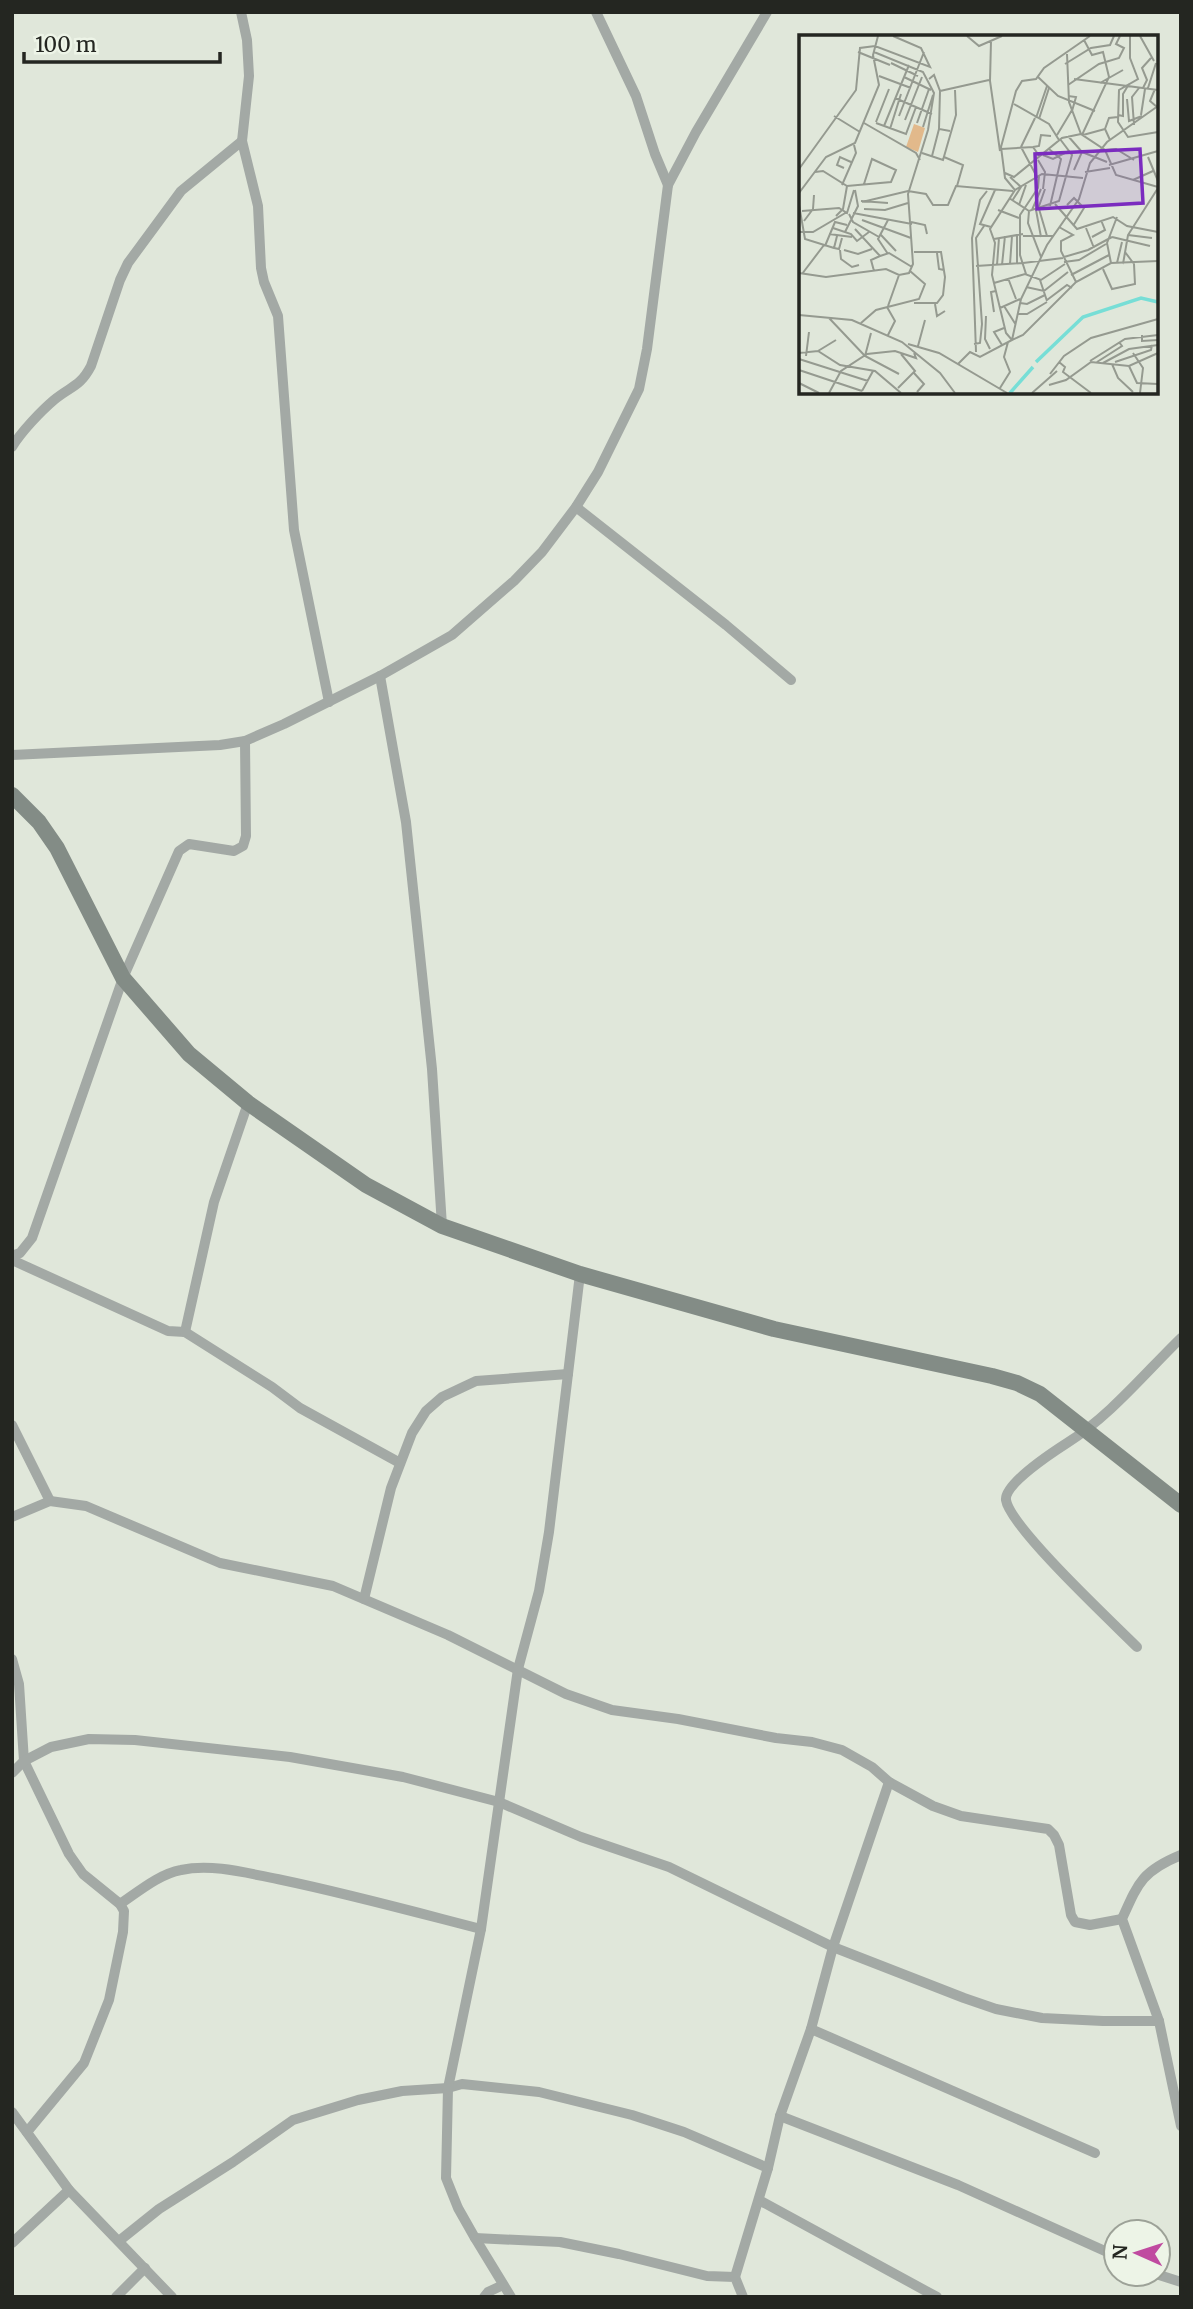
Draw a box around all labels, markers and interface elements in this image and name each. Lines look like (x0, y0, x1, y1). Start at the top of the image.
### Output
scale bar (24, 21, 220, 65)
text: 100 m (35, 31, 97, 58)
inset map (799, 35, 1158, 394)
north arrow (1102, 2218, 1172, 2288)
text: N (1108, 2244, 1132, 2260)

